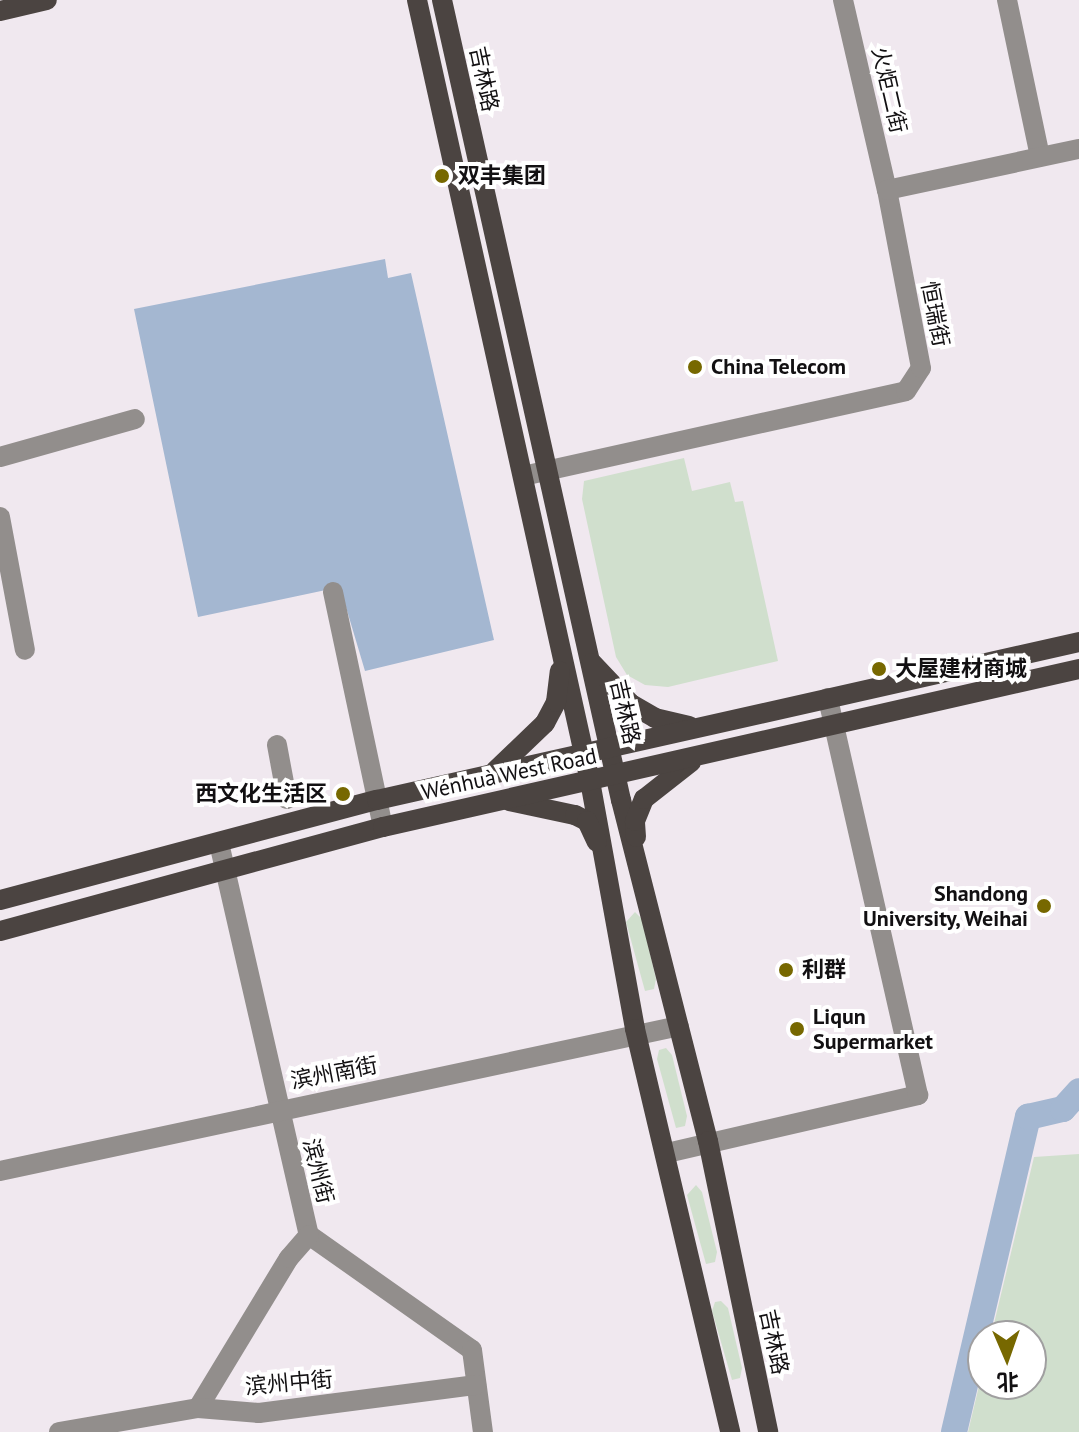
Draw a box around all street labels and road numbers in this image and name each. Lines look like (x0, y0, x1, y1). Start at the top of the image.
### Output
street label: 吉林路 (464, 44, 504, 114)
street label: 火炬二街 (866, 44, 912, 136)
street label: 恒瑞街 (916, 279, 954, 349)
street label: 吉林路 (605, 677, 645, 747)
street label: Wénhuà West Road (419, 742, 599, 806)
street label: 滨州南街 (288, 1052, 380, 1094)
street label: 滨州街 (297, 1136, 339, 1206)
street label: 吉林路 (754, 1307, 794, 1377)
street label: 滨州中街 (244, 1366, 334, 1400)

